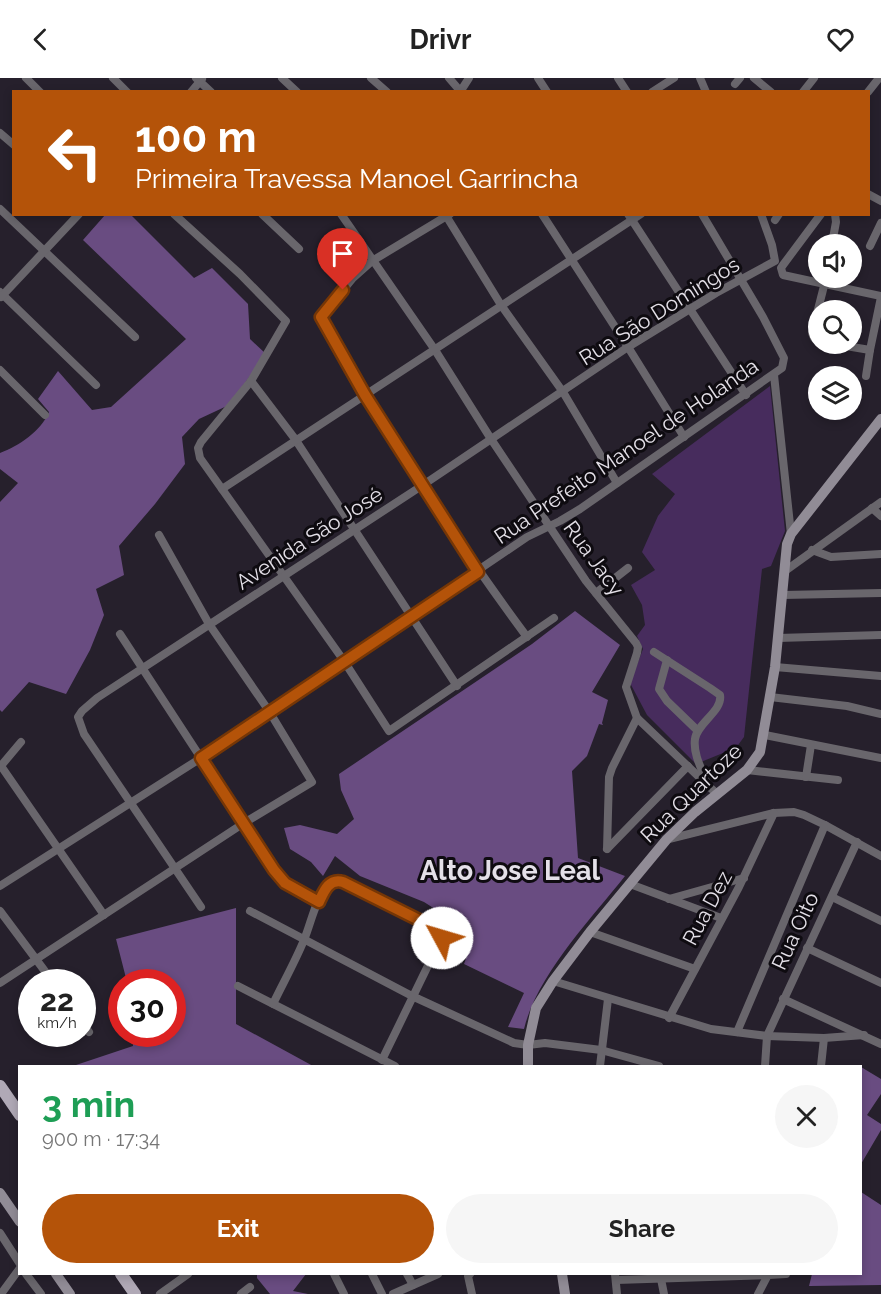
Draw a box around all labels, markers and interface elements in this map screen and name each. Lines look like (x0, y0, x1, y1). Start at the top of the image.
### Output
icon: back (24, 23, 57, 56)
icon: heart (824, 23, 857, 56)
text: Drivr (410, 24, 471, 55)
text: 100 m (135, 113, 257, 162)
icon: left (36, 114, 114, 192)
text: Primeira Travessa Manoel Garrincha (135, 163, 578, 194)
pin (317, 228, 368, 290)
map controls (808, 234, 862, 420)
button: sound (808, 234, 862, 288)
icon: arrive (326, 237, 359, 270)
street label: Rua São Domingos (574, 252, 744, 370)
button: search (808, 300, 862, 354)
street label: Rua Prefeito Manoel de Holanda (489, 353, 763, 549)
button: layers (808, 366, 862, 420)
street label: Avenida São José (231, 481, 387, 595)
street label: Rua Jacy (559, 516, 629, 600)
street label: Rua Quartoze (635, 738, 747, 848)
district label: Alto Jose Leal (420, 855, 600, 886)
street label: Rua Dez (677, 867, 737, 949)
street label: Rua Oito (766, 888, 824, 974)
position arrow (410, 906, 474, 970)
speed limit sign: 30 (108, 969, 186, 1047)
text: 22 (40, 983, 74, 1018)
text: km/h (37, 1014, 77, 1032)
text: 3 min (42, 1083, 135, 1125)
button: close (775, 1085, 838, 1148)
text: 900 m · 17:34 (42, 1127, 160, 1151)
button: Exit (42, 1194, 434, 1263)
button: Share (446, 1194, 838, 1263)

